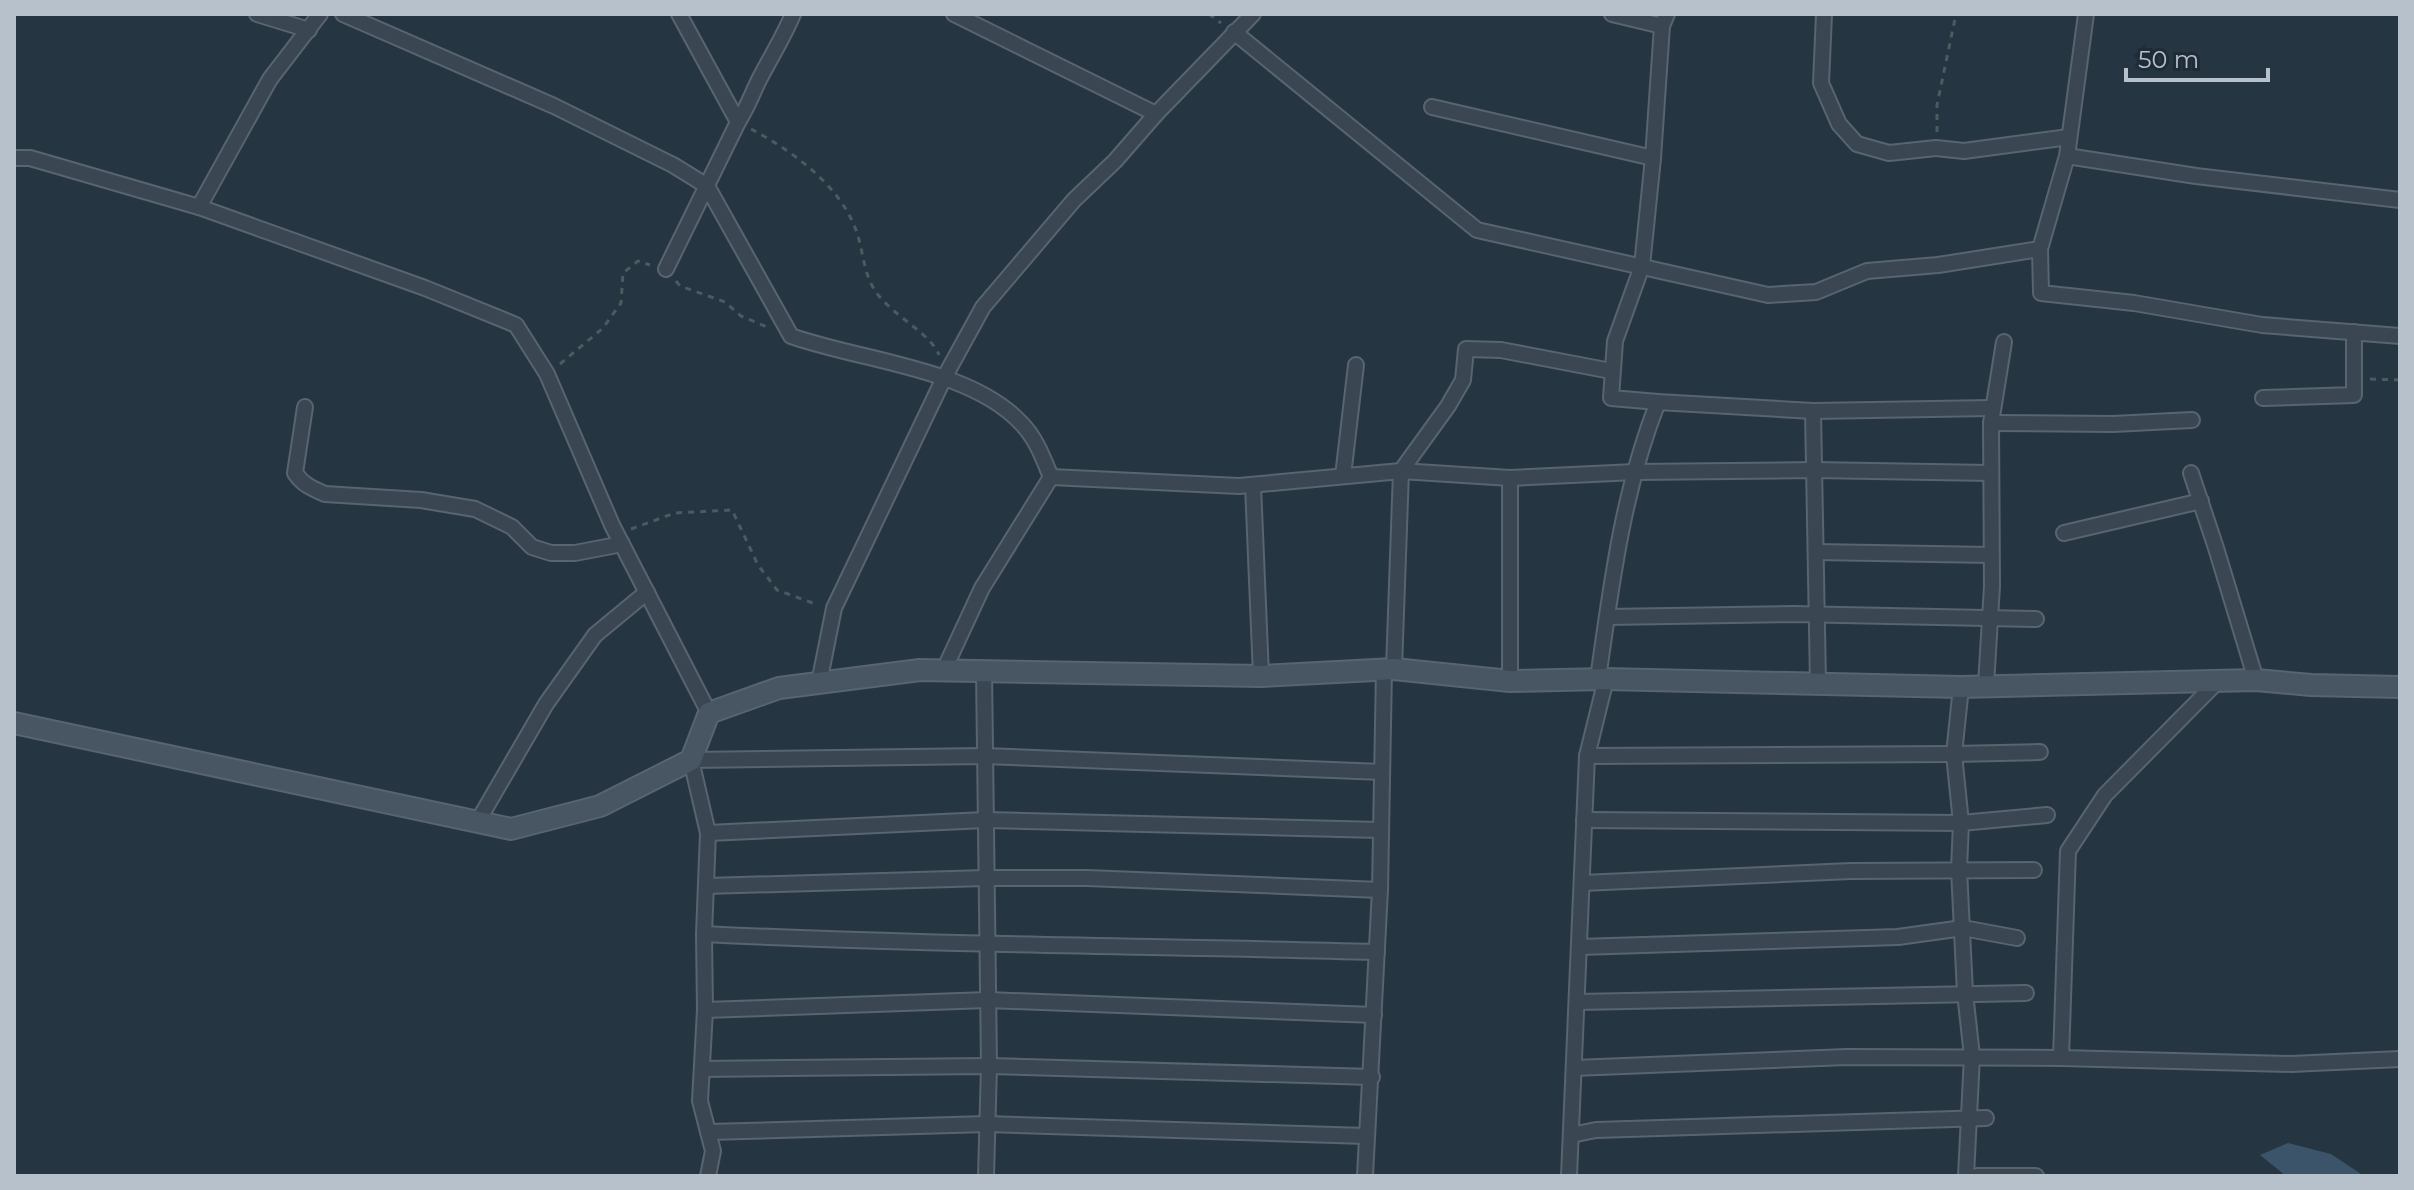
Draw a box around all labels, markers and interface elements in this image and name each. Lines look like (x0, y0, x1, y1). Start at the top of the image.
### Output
scale bar (2126, 32, 2268, 82)
text: 50 m (2138, 45, 2199, 74)

